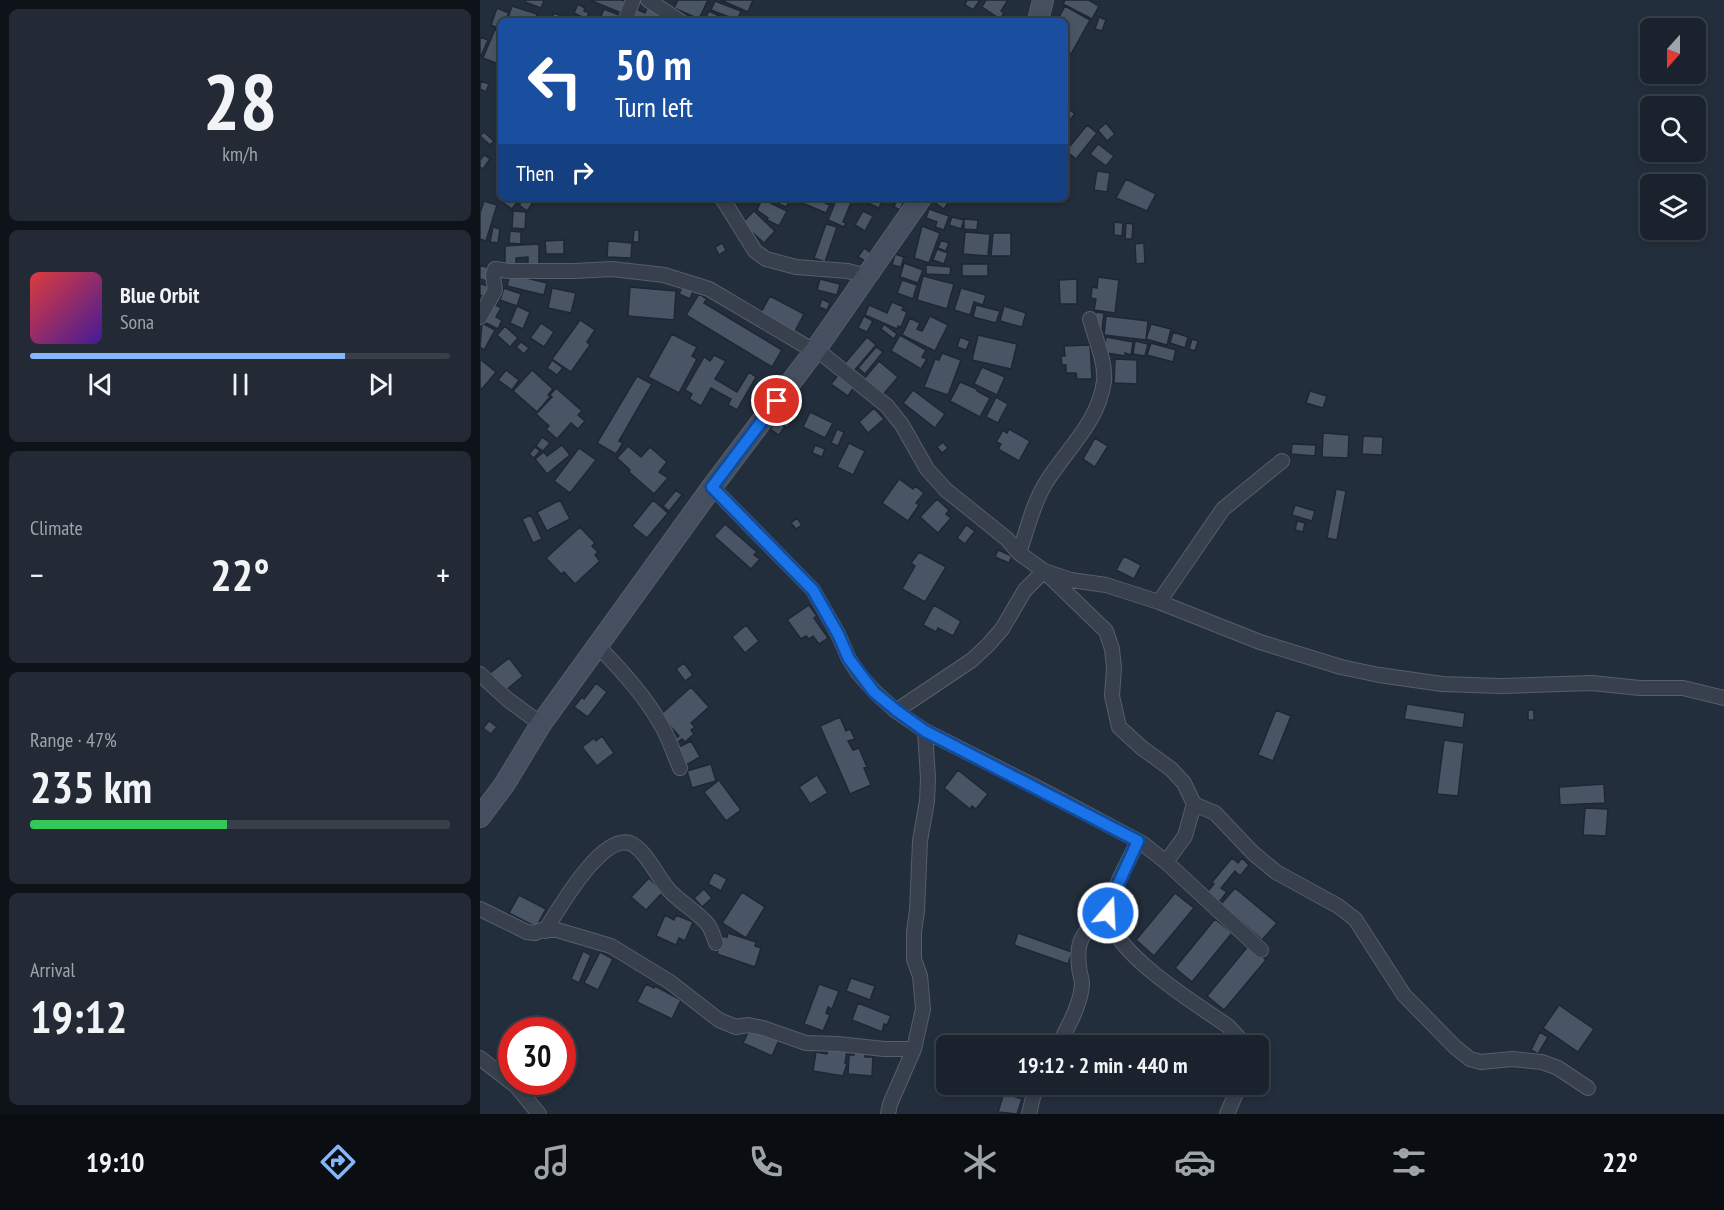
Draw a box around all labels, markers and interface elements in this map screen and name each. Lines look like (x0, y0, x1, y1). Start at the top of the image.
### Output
north arrow (1640, 18, 1706, 84)
map controls (1640, 18, 1706, 240)
text: 50 m (615, 37, 692, 92)
icon: left (516, 42, 594, 120)
text: 28 (203, 51, 277, 152)
text: Turn left (615, 90, 693, 124)
button: search (1640, 96, 1706, 162)
text: km/h (222, 141, 258, 167)
icon: right (566, 156, 599, 189)
text: Then (516, 159, 554, 187)
button: layers (1640, 174, 1706, 240)
text: Blue Orbit (120, 281, 199, 309)
text: Sona (120, 309, 154, 335)
icon: previous (84, 368, 117, 401)
icon: pause (224, 368, 257, 401)
icon: next (364, 368, 397, 401)
pin (751, 375, 802, 426)
icon: arrive (760, 384, 793, 417)
text: Climate (30, 515, 83, 541)
text: 22° (210, 545, 270, 603)
text: − (30, 553, 44, 596)
text: + (436, 553, 450, 596)
text: Range · 47% (30, 727, 117, 753)
text: 235 km (30, 757, 152, 815)
position arrow (1076, 881, 1140, 945)
text: Arrival (30, 957, 75, 983)
text: 19:12 (30, 987, 127, 1045)
speed limit sign: 30 (498, 1017, 576, 1095)
text: 19:12 · 2 min · 440 m (1017, 1051, 1188, 1079)
icon: directions (317, 1141, 359, 1183)
icon: music (531, 1141, 573, 1183)
icon: phone (745, 1141, 787, 1183)
icon: climate (959, 1141, 1001, 1183)
icon: car (1174, 1141, 1216, 1183)
icon: filters (1388, 1141, 1430, 1183)
text: 19:10 (86, 1145, 145, 1179)
text: 22° (1602, 1145, 1638, 1179)

